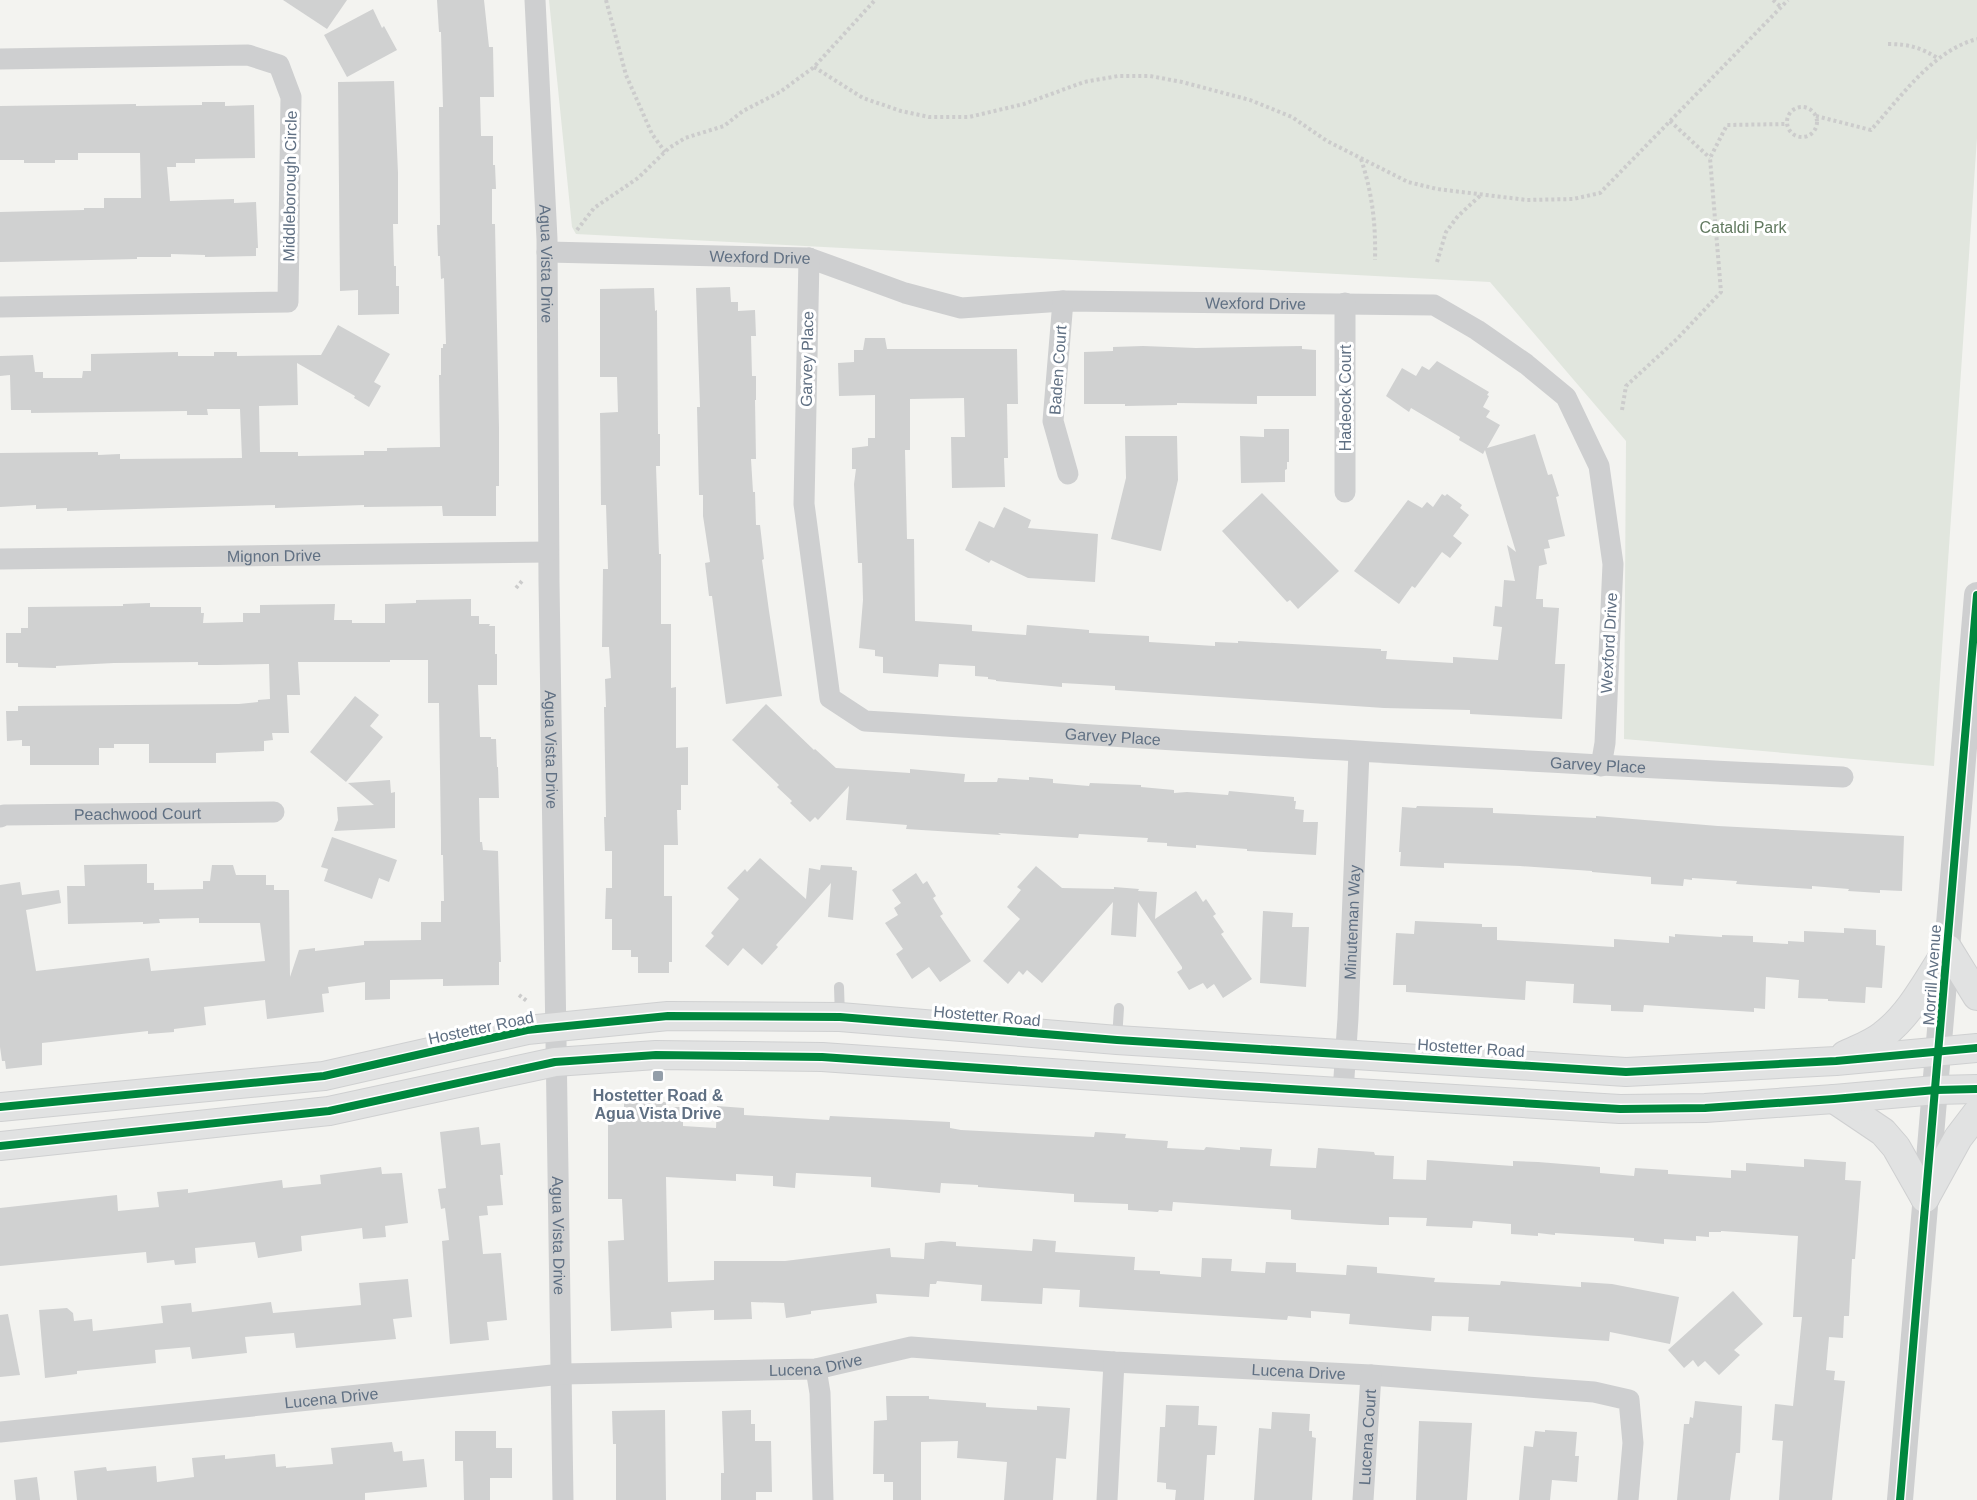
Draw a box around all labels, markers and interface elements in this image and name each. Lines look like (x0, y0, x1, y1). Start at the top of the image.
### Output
street label: Middleborough Circle (280, 110, 300, 262)
street label: Agua Vista Drive (537, 204, 556, 323)
park label: Cataldi Park (1699, 219, 1788, 236)
street label: Wexford Drive (709, 247, 811, 267)
street label: Wexford Drive (1205, 294, 1306, 312)
street label: Garvey Place (798, 311, 816, 407)
street label: Baden Court (1046, 324, 1070, 415)
street label: Hadeock Court (1337, 344, 1354, 451)
street label: Mignon Drive (227, 546, 321, 565)
street label: Wexford Drive (1598, 592, 1620, 694)
street label: Agua Vista Drive (542, 690, 561, 809)
street label: Garvey Place (1064, 725, 1161, 748)
street label: Garvey Place (1550, 754, 1647, 776)
street label: Peachwood Court (74, 804, 202, 823)
street label: Minuteman Way (1341, 864, 1363, 980)
street label: Morrill Avenue (1920, 924, 1944, 1026)
street label: Hostetter Road (933, 1003, 1041, 1029)
street label: Hostetter Road (427, 1008, 535, 1048)
street label: Hostetter Road (1417, 1036, 1525, 1060)
marker: Hostetter Road & Agua Vista Drive (651, 1069, 665, 1083)
place label: Hostetter Road & Agua Vista Drive (593, 1087, 724, 1122)
street label: Agua Vista Drive (550, 1176, 568, 1295)
street label: Lucena Drive (769, 1350, 864, 1378)
street label: Lucena Drive (1251, 1360, 1346, 1382)
street label: Lucena Drive (283, 1385, 379, 1411)
street label: Lucena Court (1355, 1388, 1379, 1486)

